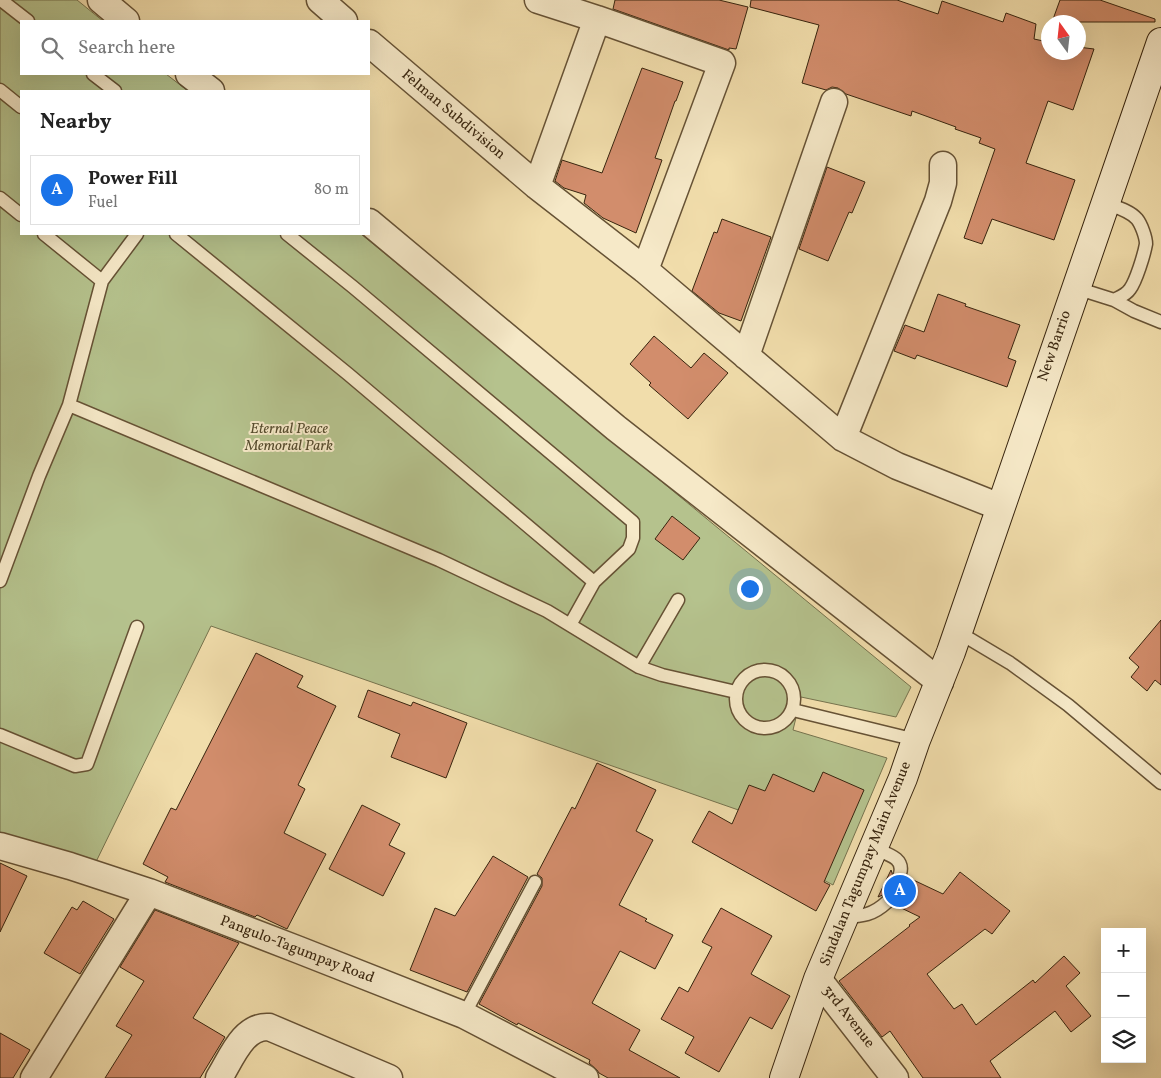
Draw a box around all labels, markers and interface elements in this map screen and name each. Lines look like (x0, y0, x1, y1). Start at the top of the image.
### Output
north arrow (1041, 15, 1086, 60)
search box (20, 20, 370, 75)
icon: search (38, 34, 66, 62)
text: Search here (78, 35, 175, 61)
street label: Felman Subdivision (396, 65, 510, 165)
text: Nearby (40, 108, 111, 137)
text: Power Fill (88, 166, 178, 192)
text: A (51, 179, 63, 201)
text: 80 m (314, 179, 349, 201)
text: Fuel (88, 192, 118, 214)
street label: New Barrio (1033, 308, 1077, 384)
park label: Eternal Peace Memorial Park (244, 419, 333, 457)
your location (737, 576, 763, 602)
street label: Sindalan Tagumpay Main Avenue (816, 759, 916, 969)
pin: A (884, 872, 916, 910)
street label: Pangulo-Tagumpay Road (217, 911, 377, 989)
map controls (1101, 928, 1146, 1063)
button: + (1101, 928, 1146, 973)
button: − (1101, 973, 1146, 1018)
street label: 3rd Avenue (817, 981, 879, 1053)
button: layers (1101, 1018, 1146, 1063)

